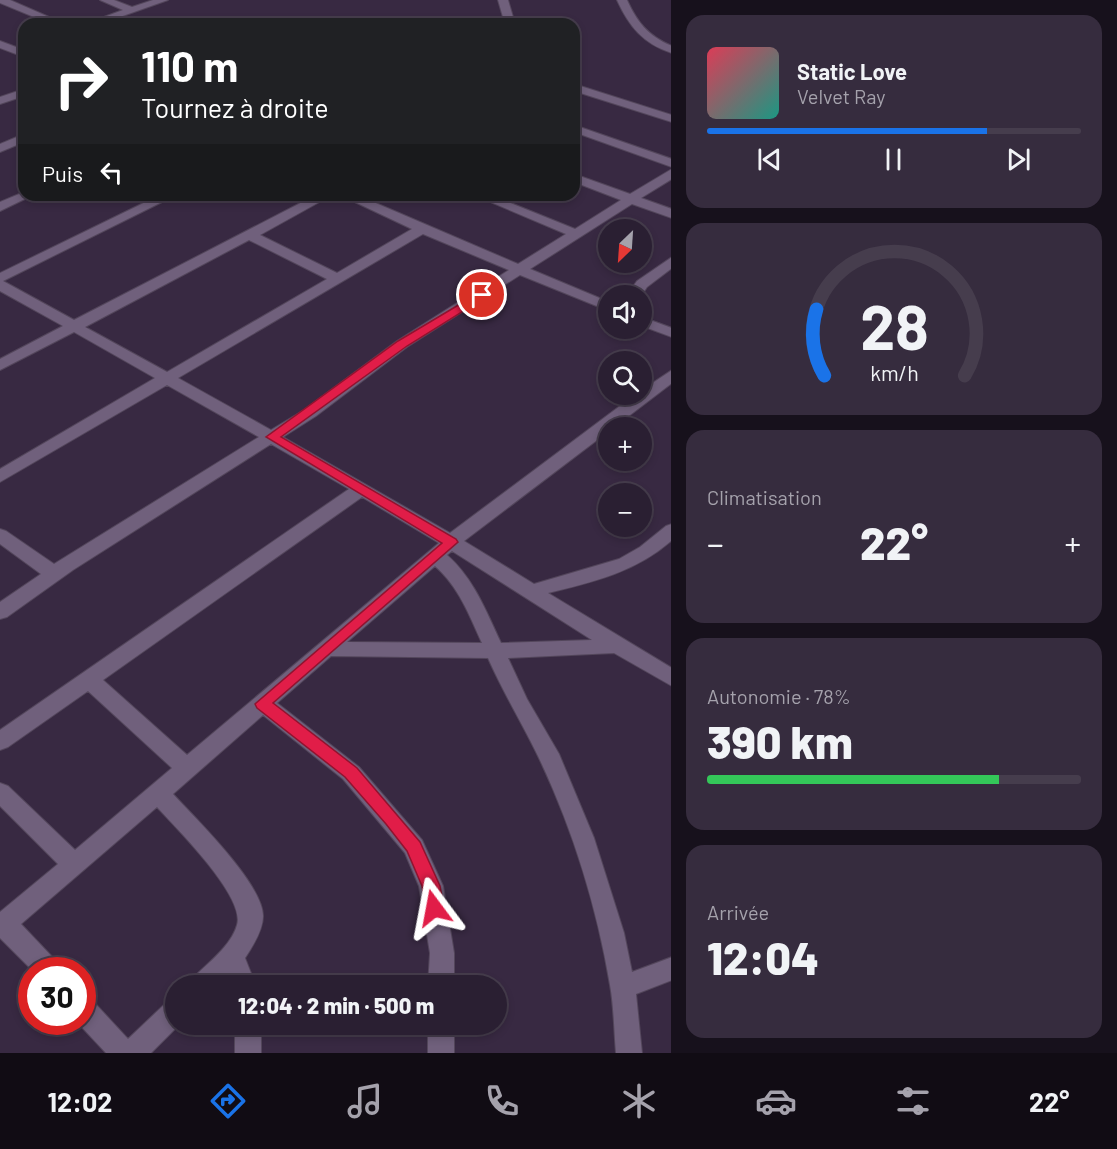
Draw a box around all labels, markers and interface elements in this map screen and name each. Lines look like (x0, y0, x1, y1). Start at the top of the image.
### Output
text: 110 m (141, 40, 238, 90)
icon: right (42, 42, 120, 120)
text: Static Love (797, 58, 907, 84)
text: Velvet Ray (797, 84, 886, 108)
text: Tournez à droite (141, 91, 329, 123)
icon: previous (753, 143, 786, 176)
icon: pause (877, 143, 910, 176)
icon: next (1002, 143, 1035, 176)
icon: left (95, 156, 128, 189)
text: Puis (42, 160, 83, 186)
north arrow (598, 219, 652, 273)
map controls (598, 219, 652, 537)
pin (456, 269, 507, 320)
icon: arrive (465, 278, 498, 311)
button: sound (598, 285, 652, 339)
text: 28 (860, 288, 928, 362)
button: search (598, 351, 652, 405)
text: km/h (870, 360, 918, 385)
button: + (598, 417, 652, 471)
button: − (598, 483, 652, 537)
text: Climatisation (707, 485, 822, 509)
text: 22° (860, 515, 928, 569)
text: − (707, 523, 724, 563)
text: + (1064, 523, 1081, 563)
text: Autonomie · 78% (707, 684, 851, 708)
text: 390 km (707, 714, 853, 768)
position arrow (402, 876, 466, 940)
text: Arrivée (707, 900, 769, 924)
text: 12:04 (707, 930, 819, 984)
speed limit sign: 30 (18, 957, 96, 1035)
text: 12:04 · 2 min · 500 m (238, 992, 434, 1018)
icon: directions (207, 1080, 249, 1122)
icon: music (344, 1080, 386, 1122)
icon: phone (481, 1080, 523, 1122)
icon: climate (618, 1080, 660, 1122)
icon: car (755, 1080, 797, 1122)
icon: filters (892, 1080, 934, 1122)
text: 12:02 (47, 1085, 113, 1117)
text: 22° (1029, 1085, 1069, 1117)

